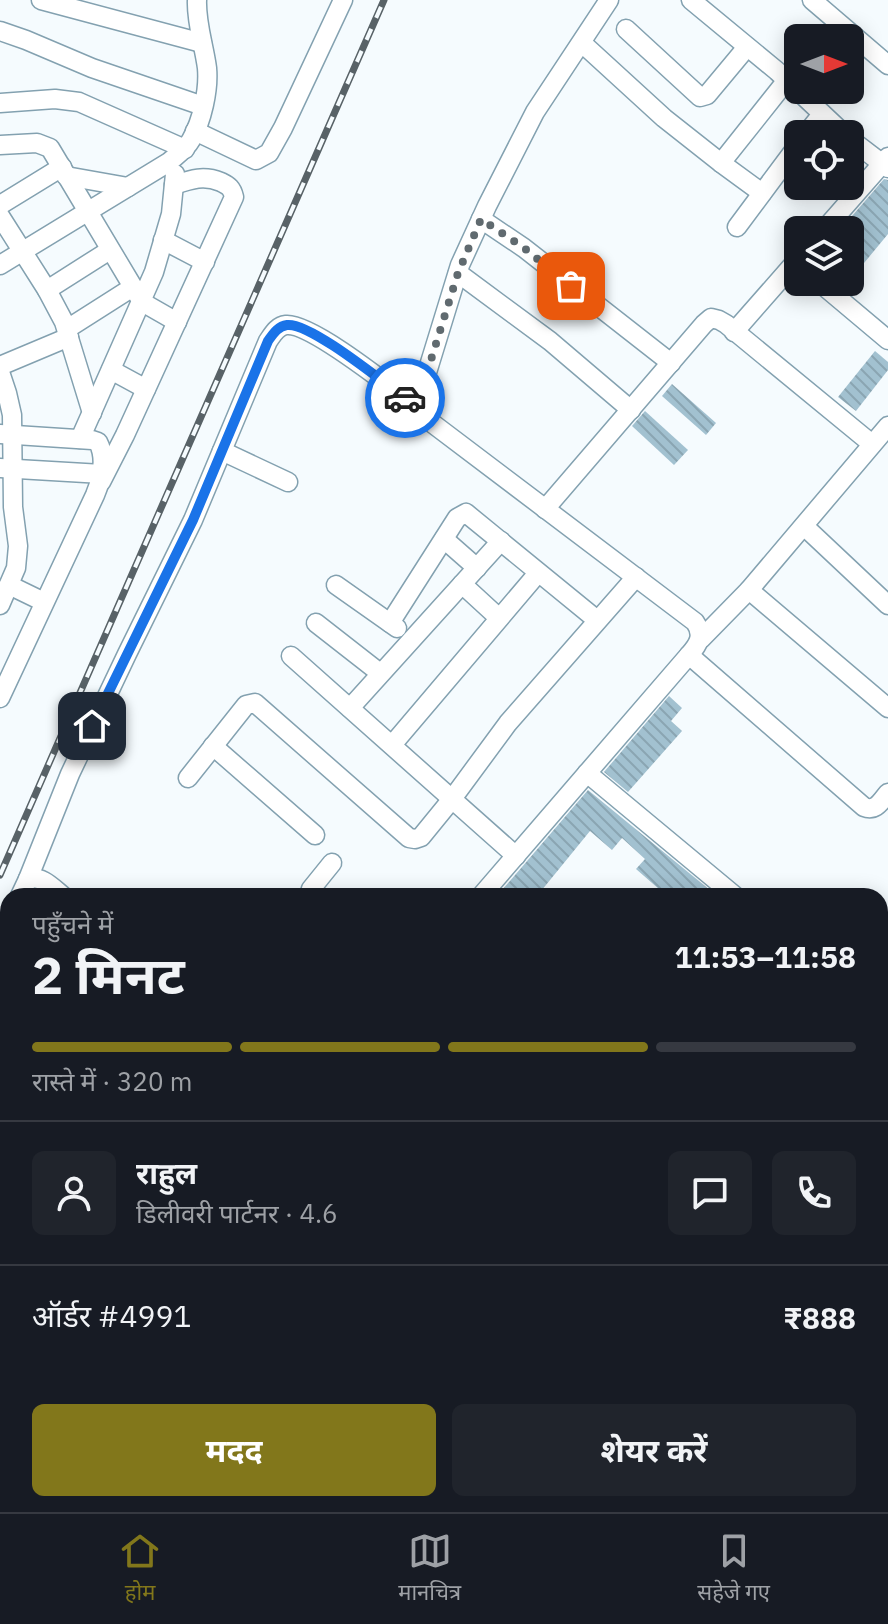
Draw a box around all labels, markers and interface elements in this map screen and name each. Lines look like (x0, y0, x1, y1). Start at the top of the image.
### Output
north arrow (784, 24, 864, 104)
map controls (784, 24, 864, 296)
button: locate (784, 120, 864, 200)
button: layers (784, 216, 864, 296)
pin (537, 252, 605, 320)
icon: bag (549, 264, 593, 308)
courier (365, 358, 445, 438)
icon: car (383, 376, 427, 420)
pin (58, 692, 126, 760)
icon: home (70, 704, 114, 748)
text: पहुँचने में (32, 907, 113, 941)
text: 11:53–11:58 (675, 937, 856, 976)
text: 2 मिनट (32, 941, 185, 1008)
text: रास्ते में · 320 m (32, 1064, 192, 1098)
button: person (32, 1151, 116, 1235)
button: chat (668, 1151, 752, 1235)
button: phone (772, 1151, 856, 1235)
text: राहुल (136, 1153, 197, 1192)
text: डिलीवरी पार्टनर · 4.6 (136, 1196, 338, 1230)
text: ऑर्डर #4991 (32, 1296, 191, 1335)
text: ₹888 (783, 1298, 856, 1337)
button: मदद (32, 1404, 436, 1496)
button: शेयर करें (452, 1404, 856, 1496)
tab: होम (118, 1529, 162, 1609)
tab: मानचित्र (398, 1529, 461, 1609)
tab: सहेजे गए (697, 1529, 770, 1609)

